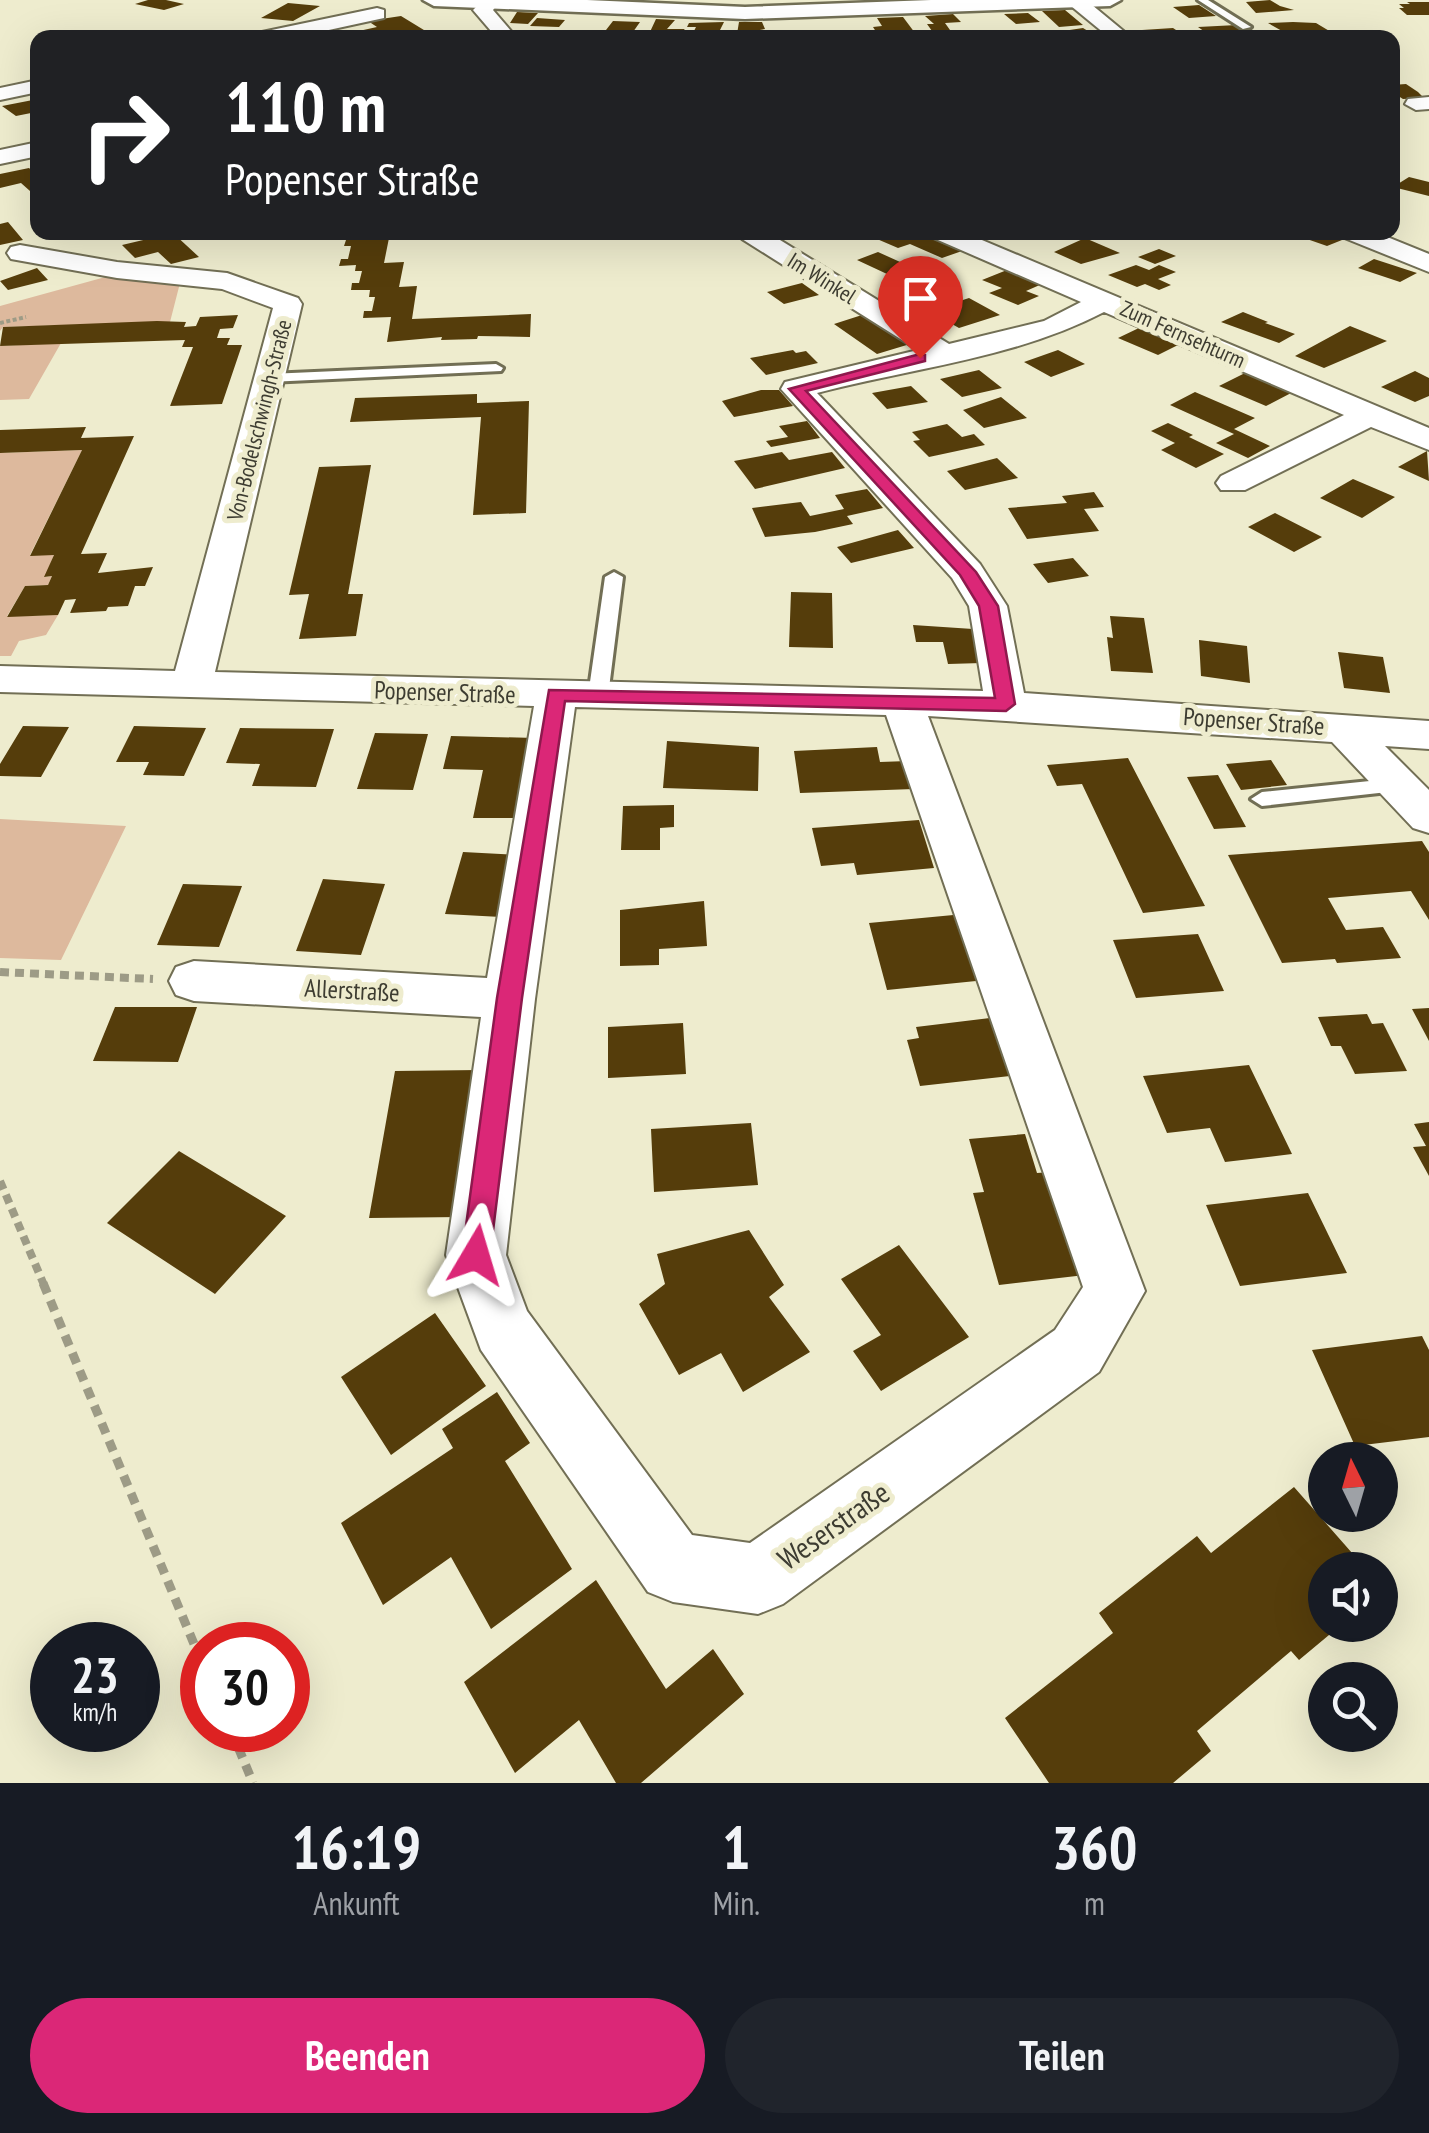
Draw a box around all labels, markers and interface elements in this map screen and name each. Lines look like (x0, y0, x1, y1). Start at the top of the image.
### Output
text: 110 m (225, 61, 386, 151)
icon: right (60, 70, 190, 200)
text: Popenser Straße (225, 149, 480, 207)
street label: Im Winkel (783, 246, 862, 310)
pin (878, 256, 963, 359)
icon: arrive (893, 271, 948, 326)
street label: Zum Fernsehturm (1116, 294, 1250, 374)
street label: Von-Bodelschwingh-Straße (220, 317, 298, 524)
street label: Popenser Straße (374, 674, 516, 710)
street label: Popenser Straße (1182, 700, 1326, 742)
street label: Allerstraße (304, 972, 400, 1008)
position arrow (424, 1203, 528, 1307)
north arrow (1308, 1442, 1398, 1532)
map controls (1308, 1442, 1398, 1752)
street label: Weserstraße (769, 1472, 897, 1578)
button: sound (1308, 1552, 1398, 1642)
speed limit sign: 30 (180, 1622, 310, 1752)
text: 23 (71, 1642, 119, 1707)
button: search (1308, 1662, 1398, 1752)
text: km/h (73, 1696, 117, 1728)
text: 16:19 (292, 1808, 421, 1886)
text: 1 (722, 1808, 751, 1886)
text: 360 (1051, 1808, 1137, 1886)
text: Ankunft (313, 1882, 400, 1924)
text: Min. (713, 1882, 760, 1924)
text: m (1084, 1882, 1105, 1924)
button: Beenden (30, 1998, 705, 2113)
button: Teilen (725, 1998, 1399, 2113)

